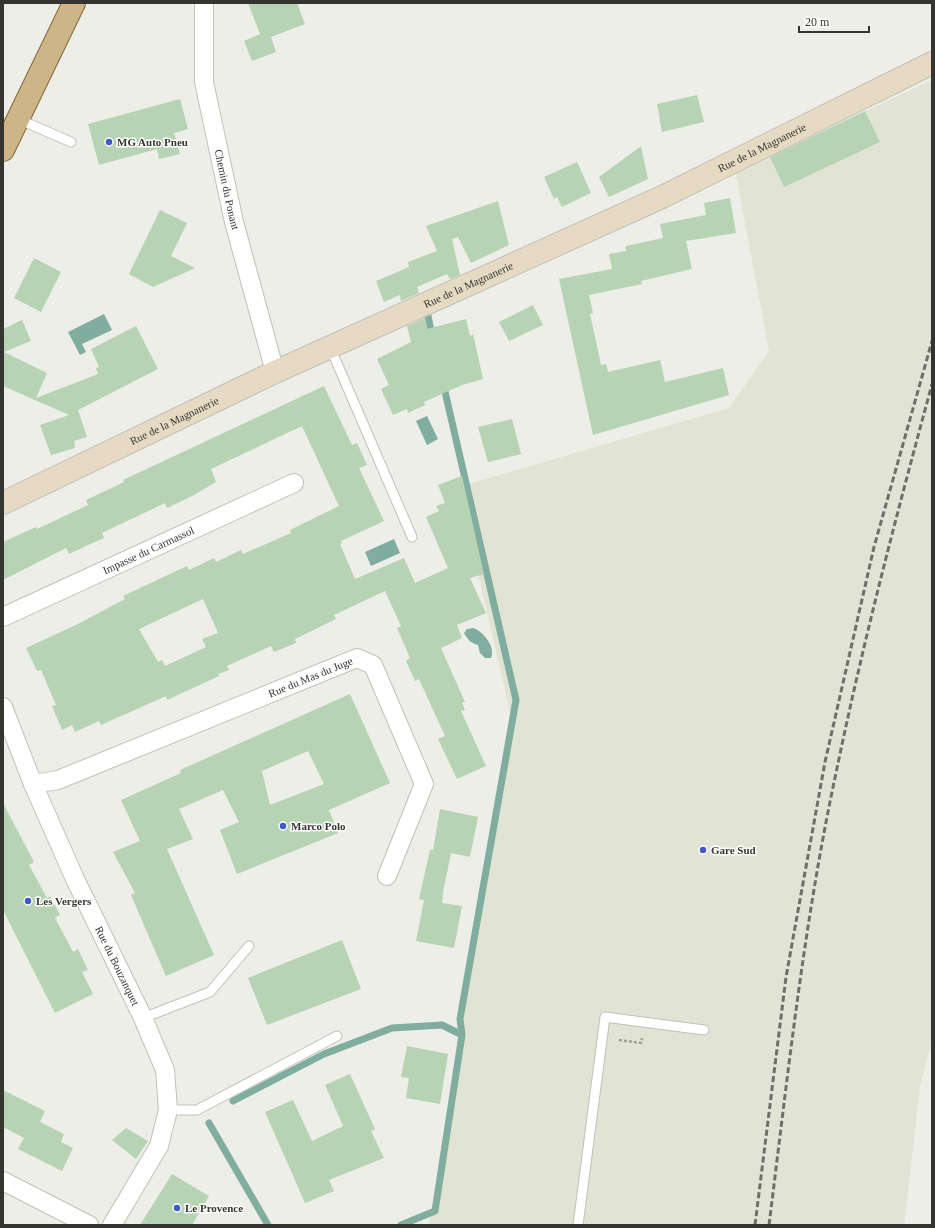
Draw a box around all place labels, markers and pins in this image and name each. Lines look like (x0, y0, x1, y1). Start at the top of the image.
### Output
place label: MG Auto Pneu (117, 136, 188, 148)
marker: MG Auto Pneu (104, 137, 114, 147)
place label: Marco Polo (291, 820, 346, 832)
marker: Marco Polo (278, 821, 288, 831)
place label: Gare Sud (711, 844, 756, 856)
marker: Gare Sud (698, 845, 708, 855)
place label: Les Vergers (36, 895, 92, 907)
marker: Les Vergers (23, 896, 33, 906)
place label: Le Provence (185, 1202, 243, 1214)
marker: Le Provence (172, 1203, 182, 1213)

